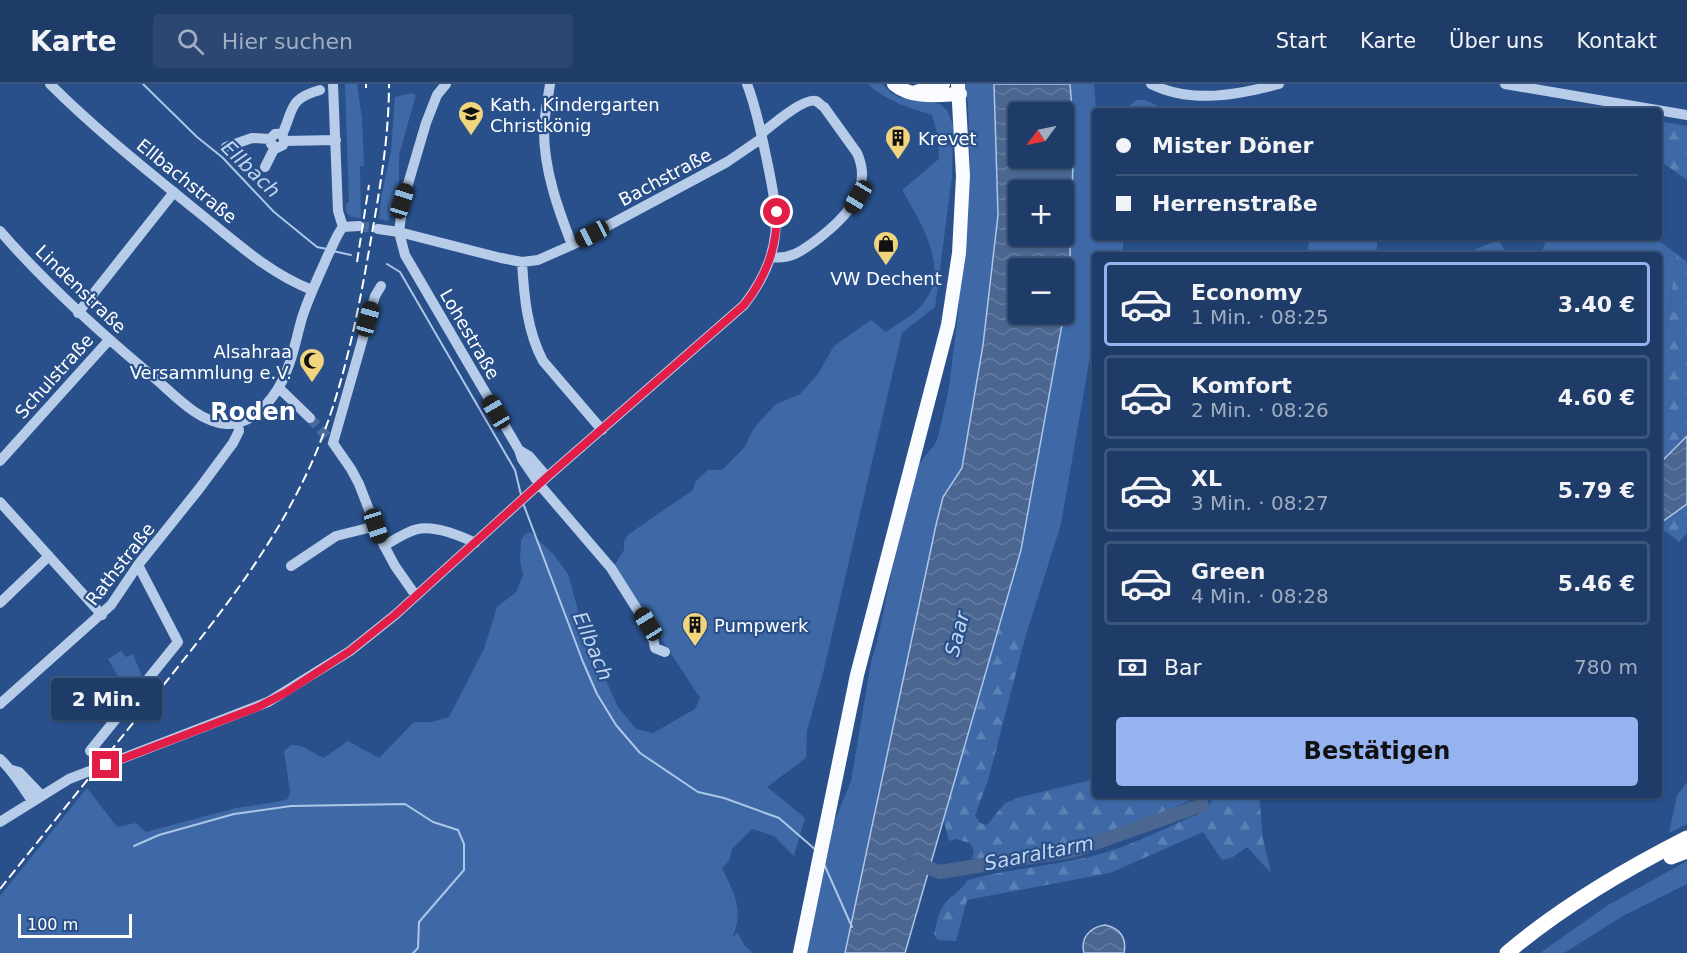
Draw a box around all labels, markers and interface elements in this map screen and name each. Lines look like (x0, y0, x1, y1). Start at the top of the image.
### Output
search box (153, 14, 573, 68)
text: Karte (30, 25, 117, 58)
icon: search (174, 25, 207, 58)
text: Hier suchen (222, 29, 353, 54)
text: Start (1276, 29, 1327, 53)
text: Karte (1360, 29, 1416, 53)
text: Über uns (1449, 29, 1544, 53)
text: Kontakt (1577, 29, 1657, 53)
place label: Kath. Kindergarten Christkönig (490, 94, 660, 136)
school or university icon: Kath. Kindergarten Christkönig (456, 99, 486, 137)
north arrow (1008, 102, 1074, 168)
map controls (1008, 102, 1074, 324)
building icon: Krevet (883, 123, 913, 161)
place label: Krevet (918, 128, 977, 149)
text: Mister Döner (1152, 133, 1313, 158)
street label: Ellbachstraße (133, 134, 241, 228)
water label: Ellbach (217, 135, 285, 203)
street label: Bachstraße (615, 144, 715, 210)
car (841, 177, 875, 217)
button: + (1008, 180, 1074, 246)
car (388, 181, 416, 221)
text: Herrenstraße (1152, 191, 1318, 216)
route start (763, 198, 790, 225)
car (572, 218, 612, 250)
shop icon: VW Dechent (871, 229, 901, 267)
street label: Lindenstraße (31, 241, 131, 337)
button: − (1008, 258, 1074, 324)
place label: VW Dechent (830, 268, 942, 289)
icon: car (1119, 277, 1173, 331)
text: Economy (1191, 280, 1302, 305)
street label: Lohestraße (436, 285, 504, 383)
text: 3.40 € (1558, 292, 1635, 317)
car (354, 299, 382, 339)
text: 1 Min. · 08:25 (1191, 305, 1329, 329)
street label: Schulstraße (11, 329, 97, 423)
place label: Alsahraa Versammlung e.V. (130, 341, 292, 383)
mosque icon: Alsahraa Versammlung e.V. (297, 346, 327, 384)
icon: car (1119, 370, 1173, 424)
text: Komfort (1191, 373, 1292, 398)
text: 4.60 € (1558, 385, 1635, 410)
car (479, 392, 513, 432)
district label: Roden (210, 398, 296, 426)
text: 2 Min. · 08:26 (1191, 398, 1329, 422)
icon: car (1119, 463, 1173, 517)
text: XL (1191, 466, 1222, 491)
text: 5.79 € (1558, 478, 1635, 503)
text: 3 Min. · 08:27 (1191, 491, 1329, 515)
car (362, 506, 390, 546)
street label: Rathstraße (81, 519, 159, 609)
icon: car (1119, 556, 1173, 610)
text: Green (1191, 559, 1265, 584)
text: 5.46 € (1558, 571, 1635, 596)
text: 4 Min. · 08:28 (1191, 584, 1329, 608)
car (631, 604, 665, 644)
water label: Saar (940, 607, 975, 659)
water label: Ellbach (568, 608, 618, 684)
building icon: Pumpwerk (680, 610, 710, 648)
place label: Pumpwerk (714, 615, 809, 636)
icon: cash (1116, 651, 1149, 684)
text: Bar (1164, 655, 1202, 680)
text: 780 m (1574, 655, 1638, 679)
callout: 2 Min. (51, 678, 162, 720)
text: 2 Min. (72, 687, 141, 711)
button: Bestätigen (1116, 717, 1638, 786)
route end (92, 751, 119, 778)
water label: Saaraltarm (982, 831, 1096, 875)
scale bar (18, 911, 132, 938)
text: 100 m (27, 915, 78, 934)

